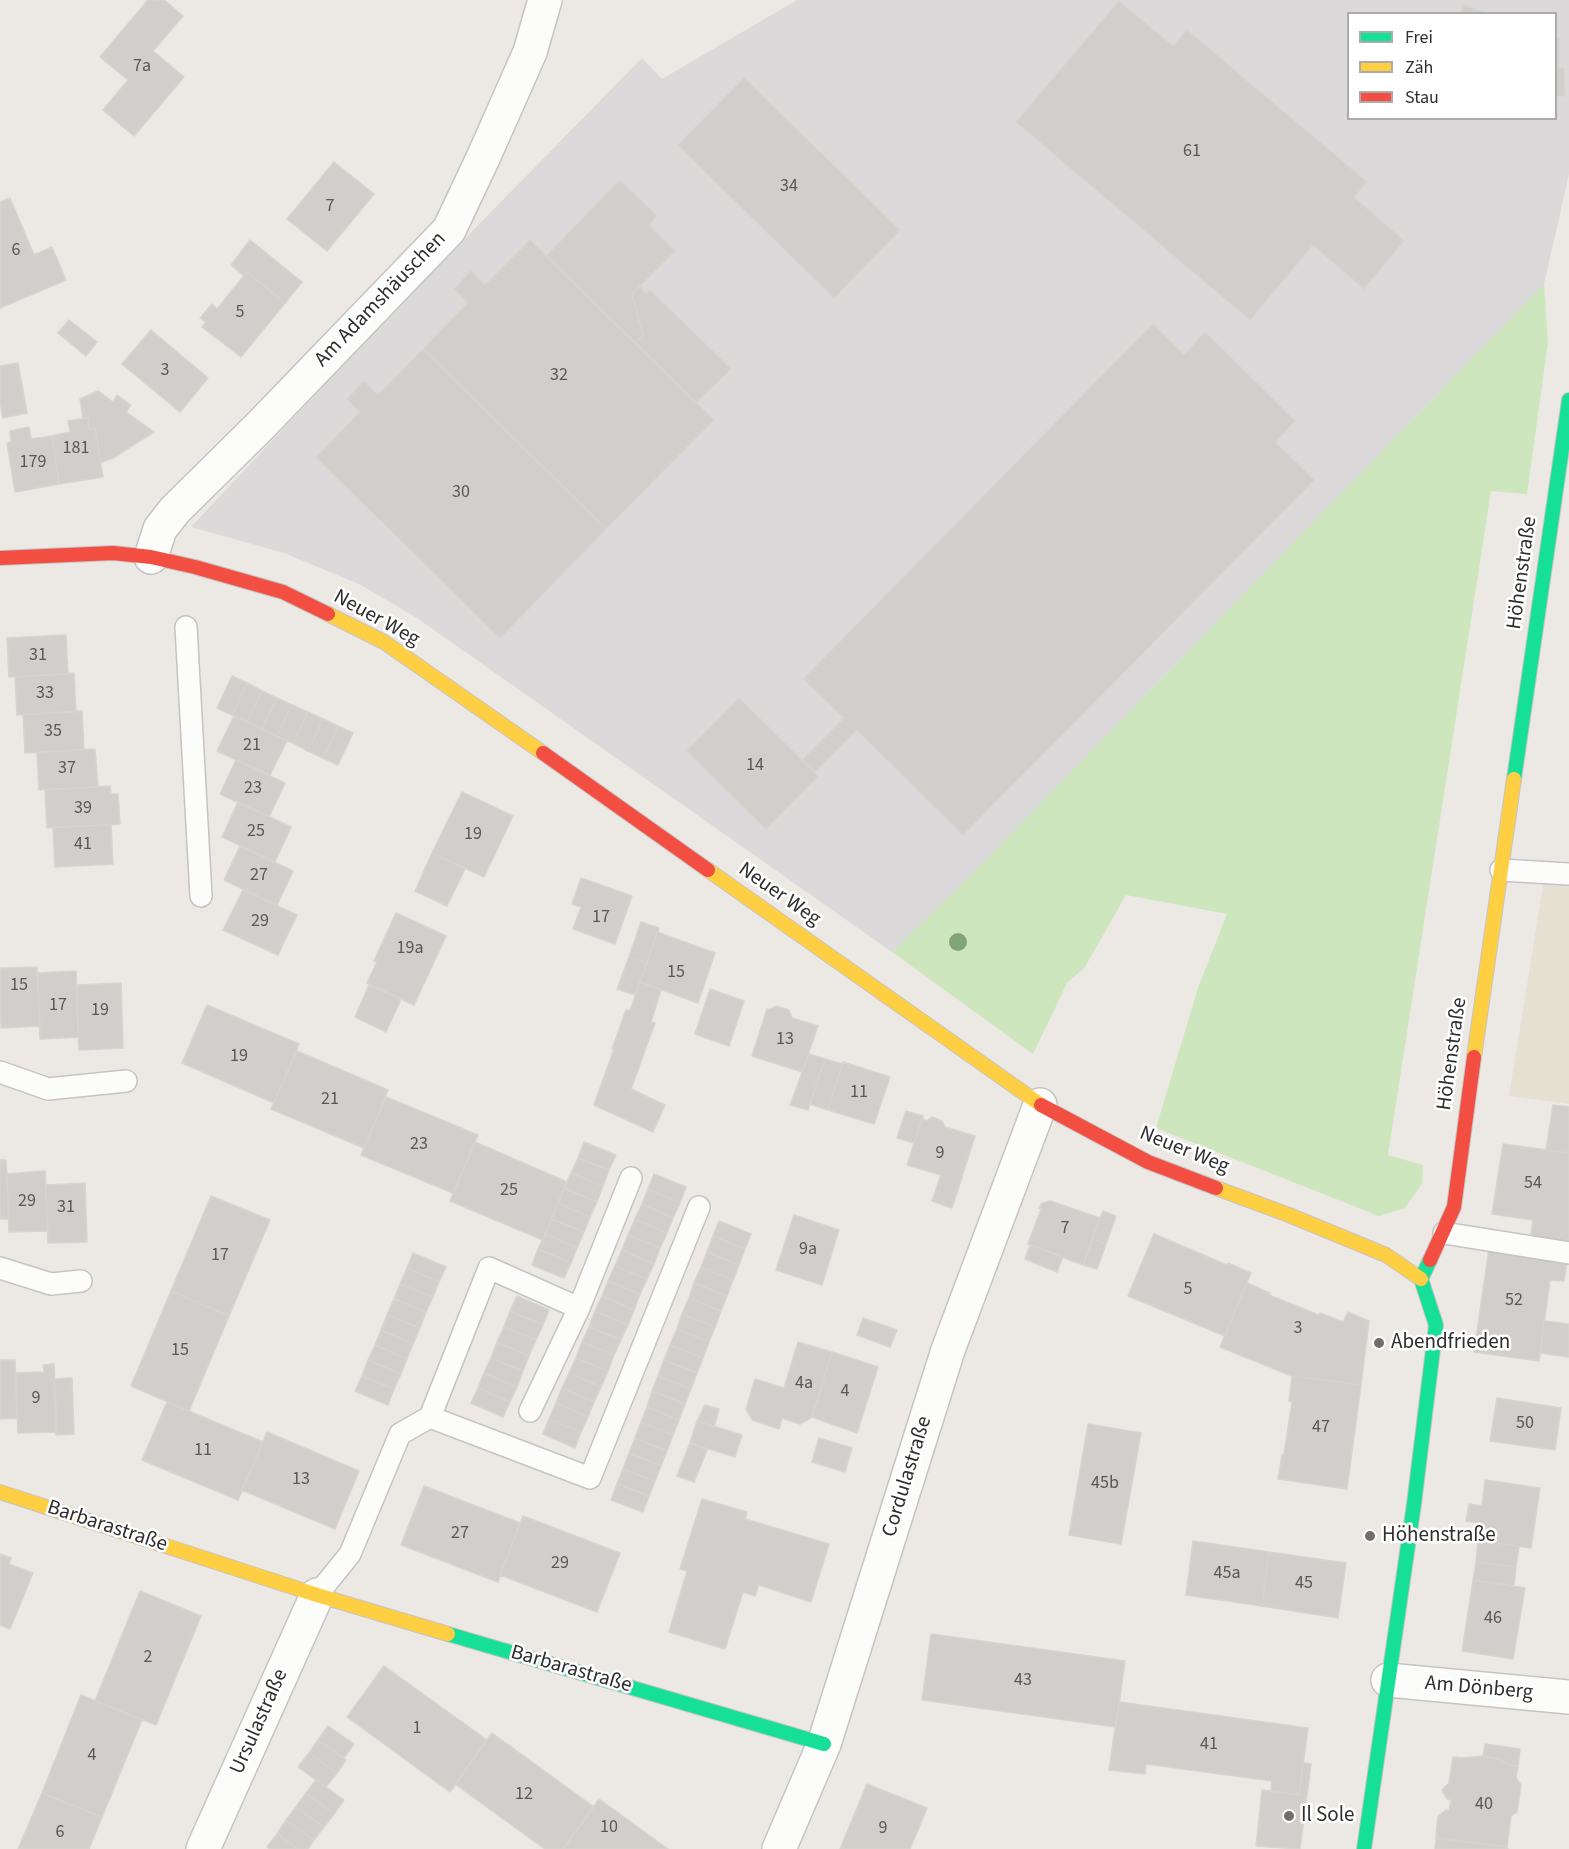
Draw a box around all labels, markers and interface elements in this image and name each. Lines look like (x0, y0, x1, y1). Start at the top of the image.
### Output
legend (1347, 12, 1557, 120)
text: Frei (1405, 25, 1433, 50)
text: Zäh (1405, 55, 1433, 80)
house number: 7a (133, 56, 151, 78)
text: Stau (1405, 85, 1439, 110)
house number: 61 (1183, 141, 1201, 163)
house number: 34 (780, 176, 798, 198)
house number: 7 (326, 196, 334, 218)
street label: Am Adamshäuschen (310, 227, 452, 373)
house number: 6 (12, 240, 20, 262)
house number: 5 (236, 302, 244, 324)
house number: 3 (161, 360, 169, 382)
house number: 32 (550, 365, 568, 387)
house number: 181 (63, 438, 89, 460)
house number: 179 (20, 452, 46, 474)
house number: 30 (452, 482, 470, 504)
street label: Höhenstraße (1503, 515, 1543, 631)
street label: Neuer Weg (329, 585, 423, 653)
house number: 31 (29, 645, 47, 667)
house number: 33 (36, 683, 54, 705)
house number: 35 (44, 721, 62, 743)
house number: 21 (243, 735, 261, 757)
house number: 14 (746, 755, 764, 777)
house number: 37 (58, 758, 76, 780)
house number: 23 (244, 778, 262, 800)
house number: 39 (74, 798, 92, 820)
house number: 25 (247, 821, 265, 843)
house number: 19 (464, 824, 482, 846)
house number: 41 (74, 834, 92, 856)
street label: Neuer Weg (733, 858, 825, 932)
house number: 27 (250, 865, 268, 887)
house number: 17 (592, 907, 610, 929)
house number: 29 (251, 911, 269, 933)
house number: 19a (397, 938, 423, 960)
house number: 15 (667, 962, 685, 984)
house number: 15 (10, 975, 28, 997)
house number: 17 (49, 995, 67, 1017)
street label: Höhenstraße (1433, 996, 1473, 1112)
house number: 19 (91, 1000, 109, 1022)
house number: 13 (776, 1029, 794, 1051)
house number: 19 (230, 1046, 248, 1068)
house number: 11 (850, 1082, 868, 1104)
house number: 21 (321, 1089, 339, 1111)
street label: Neuer Weg (1135, 1122, 1233, 1180)
house number: 23 (410, 1134, 428, 1156)
house number: 9 (936, 1143, 944, 1165)
house number: 54 (1524, 1173, 1542, 1195)
house number: 25 (500, 1180, 518, 1202)
house number: 29 (18, 1191, 36, 1213)
house number: 31 (57, 1197, 75, 1219)
house number: 7 (1061, 1218, 1069, 1240)
house number: 9a (799, 1239, 817, 1261)
house number: 17 (211, 1245, 229, 1267)
house number: 5 (1184, 1279, 1192, 1301)
house number: 52 (1505, 1290, 1523, 1312)
house number: 3 (1294, 1318, 1302, 1340)
place label: Abendfrieden (1391, 1330, 1510, 1356)
marker: Abendfrieden (1372, 1336, 1386, 1350)
house number: 15 (171, 1340, 189, 1362)
house number: 4a (795, 1373, 813, 1395)
house number: 4 (841, 1381, 849, 1403)
house number: 9 (32, 1388, 40, 1410)
house number: 50 (1516, 1413, 1534, 1435)
street label: Cordulastraße (878, 1414, 938, 1540)
house number: 47 (1312, 1417, 1330, 1439)
house number: 11 (194, 1440, 212, 1462)
house number: 13 (292, 1469, 310, 1491)
house number: 45b (1091, 1473, 1119, 1495)
street label: Barbarastraße (44, 1496, 170, 1558)
house number: 27 (451, 1523, 469, 1545)
place label: Höhenstraße (1382, 1523, 1496, 1549)
marker: Höhenstraße (1363, 1529, 1377, 1543)
house number: 29 (551, 1553, 569, 1575)
house number: 45a (1214, 1563, 1240, 1585)
house number: 45 (1295, 1573, 1313, 1595)
house number: 46 (1484, 1608, 1502, 1630)
street label: Barbarastraße (508, 1641, 634, 1699)
house number: 2 (144, 1647, 152, 1669)
street label: Ursulastraße (226, 1666, 294, 1778)
house number: 43 (1014, 1670, 1032, 1692)
street label: Am Dönberg (1424, 1672, 1534, 1706)
house number: 1 (413, 1718, 421, 1740)
house number: 41 (1200, 1734, 1218, 1756)
house number: 4 (88, 1745, 96, 1767)
house number: 12 (515, 1784, 533, 1806)
house number: 40 (1475, 1794, 1493, 1816)
place label: Il Sole (1301, 1803, 1354, 1829)
marker: Il Sole (1282, 1809, 1296, 1823)
house number: 10 (600, 1817, 618, 1839)
house number: 9 (879, 1818, 887, 1840)
house number: 6 (56, 1822, 64, 1844)

